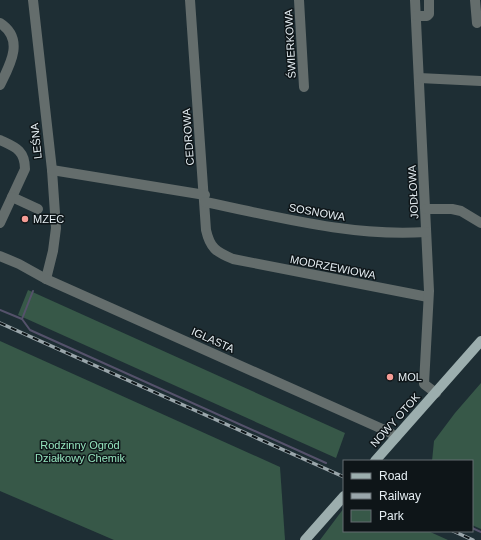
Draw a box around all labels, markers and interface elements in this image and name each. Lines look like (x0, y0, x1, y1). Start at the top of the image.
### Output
street label: ŚWIERKOWA (282, 8, 298, 79)
street label: CEDROWA (180, 107, 196, 166)
street label: LEŚNA (28, 122, 44, 160)
street label: JODŁOWA (406, 164, 420, 219)
street label: SOSNOWA (288, 201, 347, 223)
place label: MZEC (33, 213, 64, 225)
marker: MZEC (20, 214, 30, 224)
street label: MODRZEWIOWA (289, 253, 377, 281)
street label: IGLASTA (190, 325, 237, 355)
place label: MOL (398, 371, 422, 383)
marker: MOL (385, 372, 395, 382)
street label: NOWY OTOK (368, 390, 423, 449)
park label: Rodzinny Ogród Działkowy Chemik (35, 439, 125, 464)
legend (343, 460, 473, 532)
text: Road (379, 469, 408, 483)
text: Railway (379, 489, 421, 503)
text: Park (379, 509, 405, 523)

